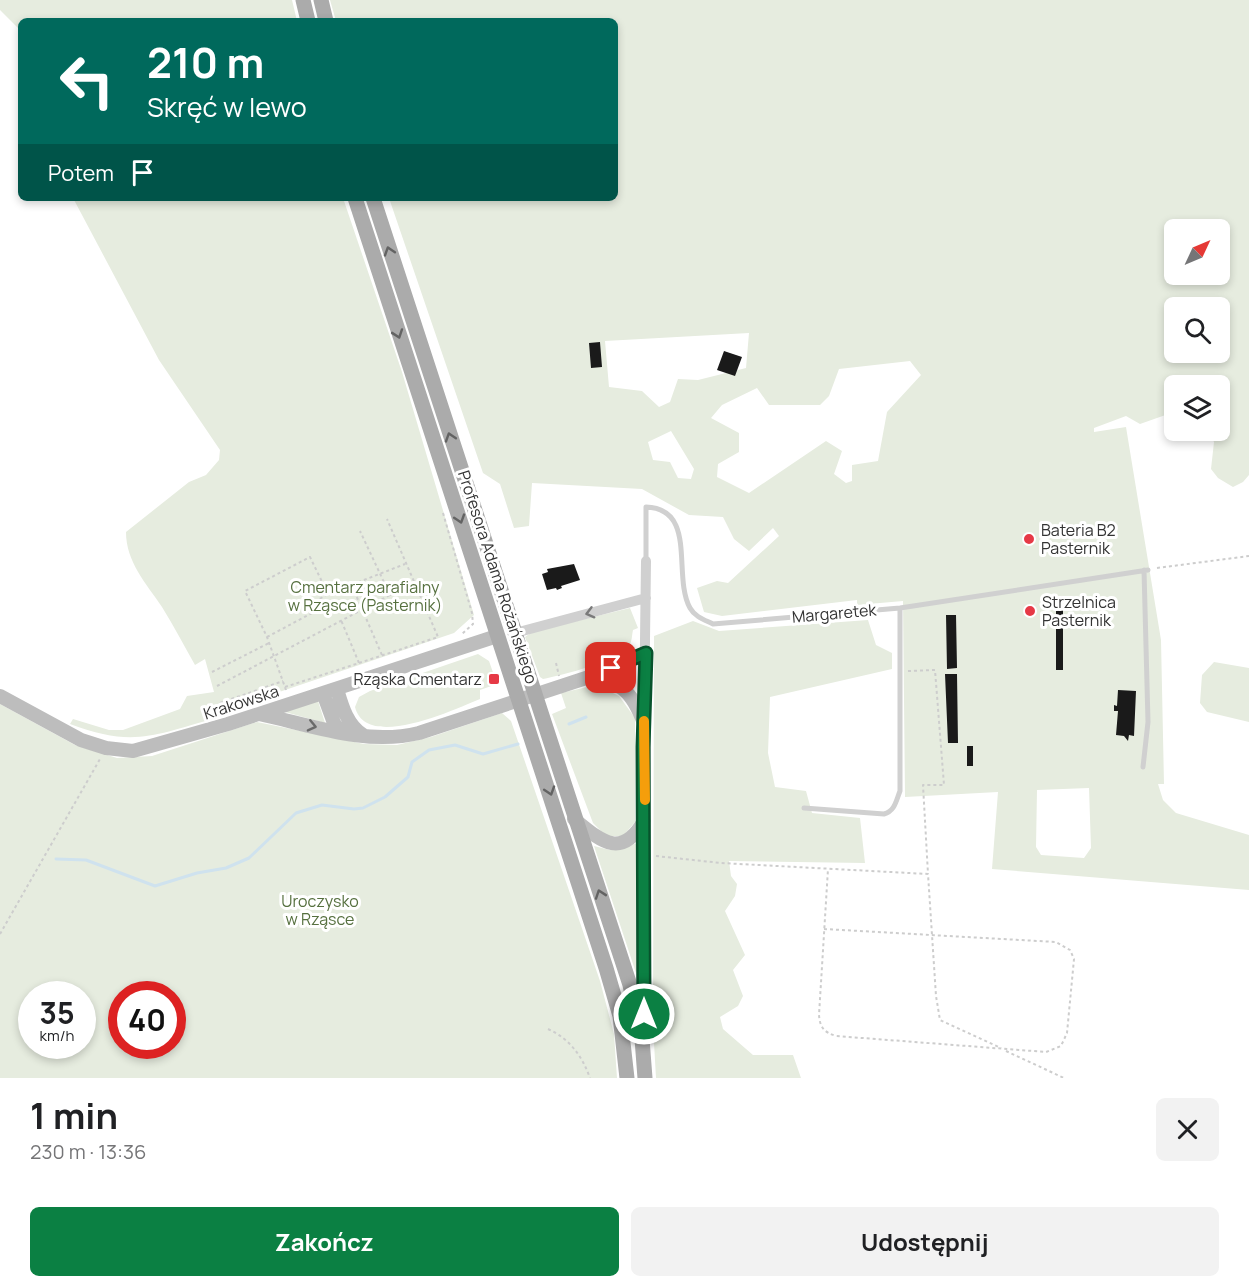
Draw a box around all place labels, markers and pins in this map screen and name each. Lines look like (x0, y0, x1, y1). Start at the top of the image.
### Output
place label: Bateria B2 Pasternik (1041, 519, 1116, 559)
marker: Bateria B2 Pasternik (1022, 532, 1036, 546)
place label: Strzelnica Pasternik (1042, 591, 1116, 631)
marker: Strzelnica Pasternik (1023, 604, 1037, 618)
pin (585, 642, 636, 693)
place label: Rząska Cmentarz (353, 668, 482, 690)
marker: Rząska Cmentarz (487, 672, 501, 686)

